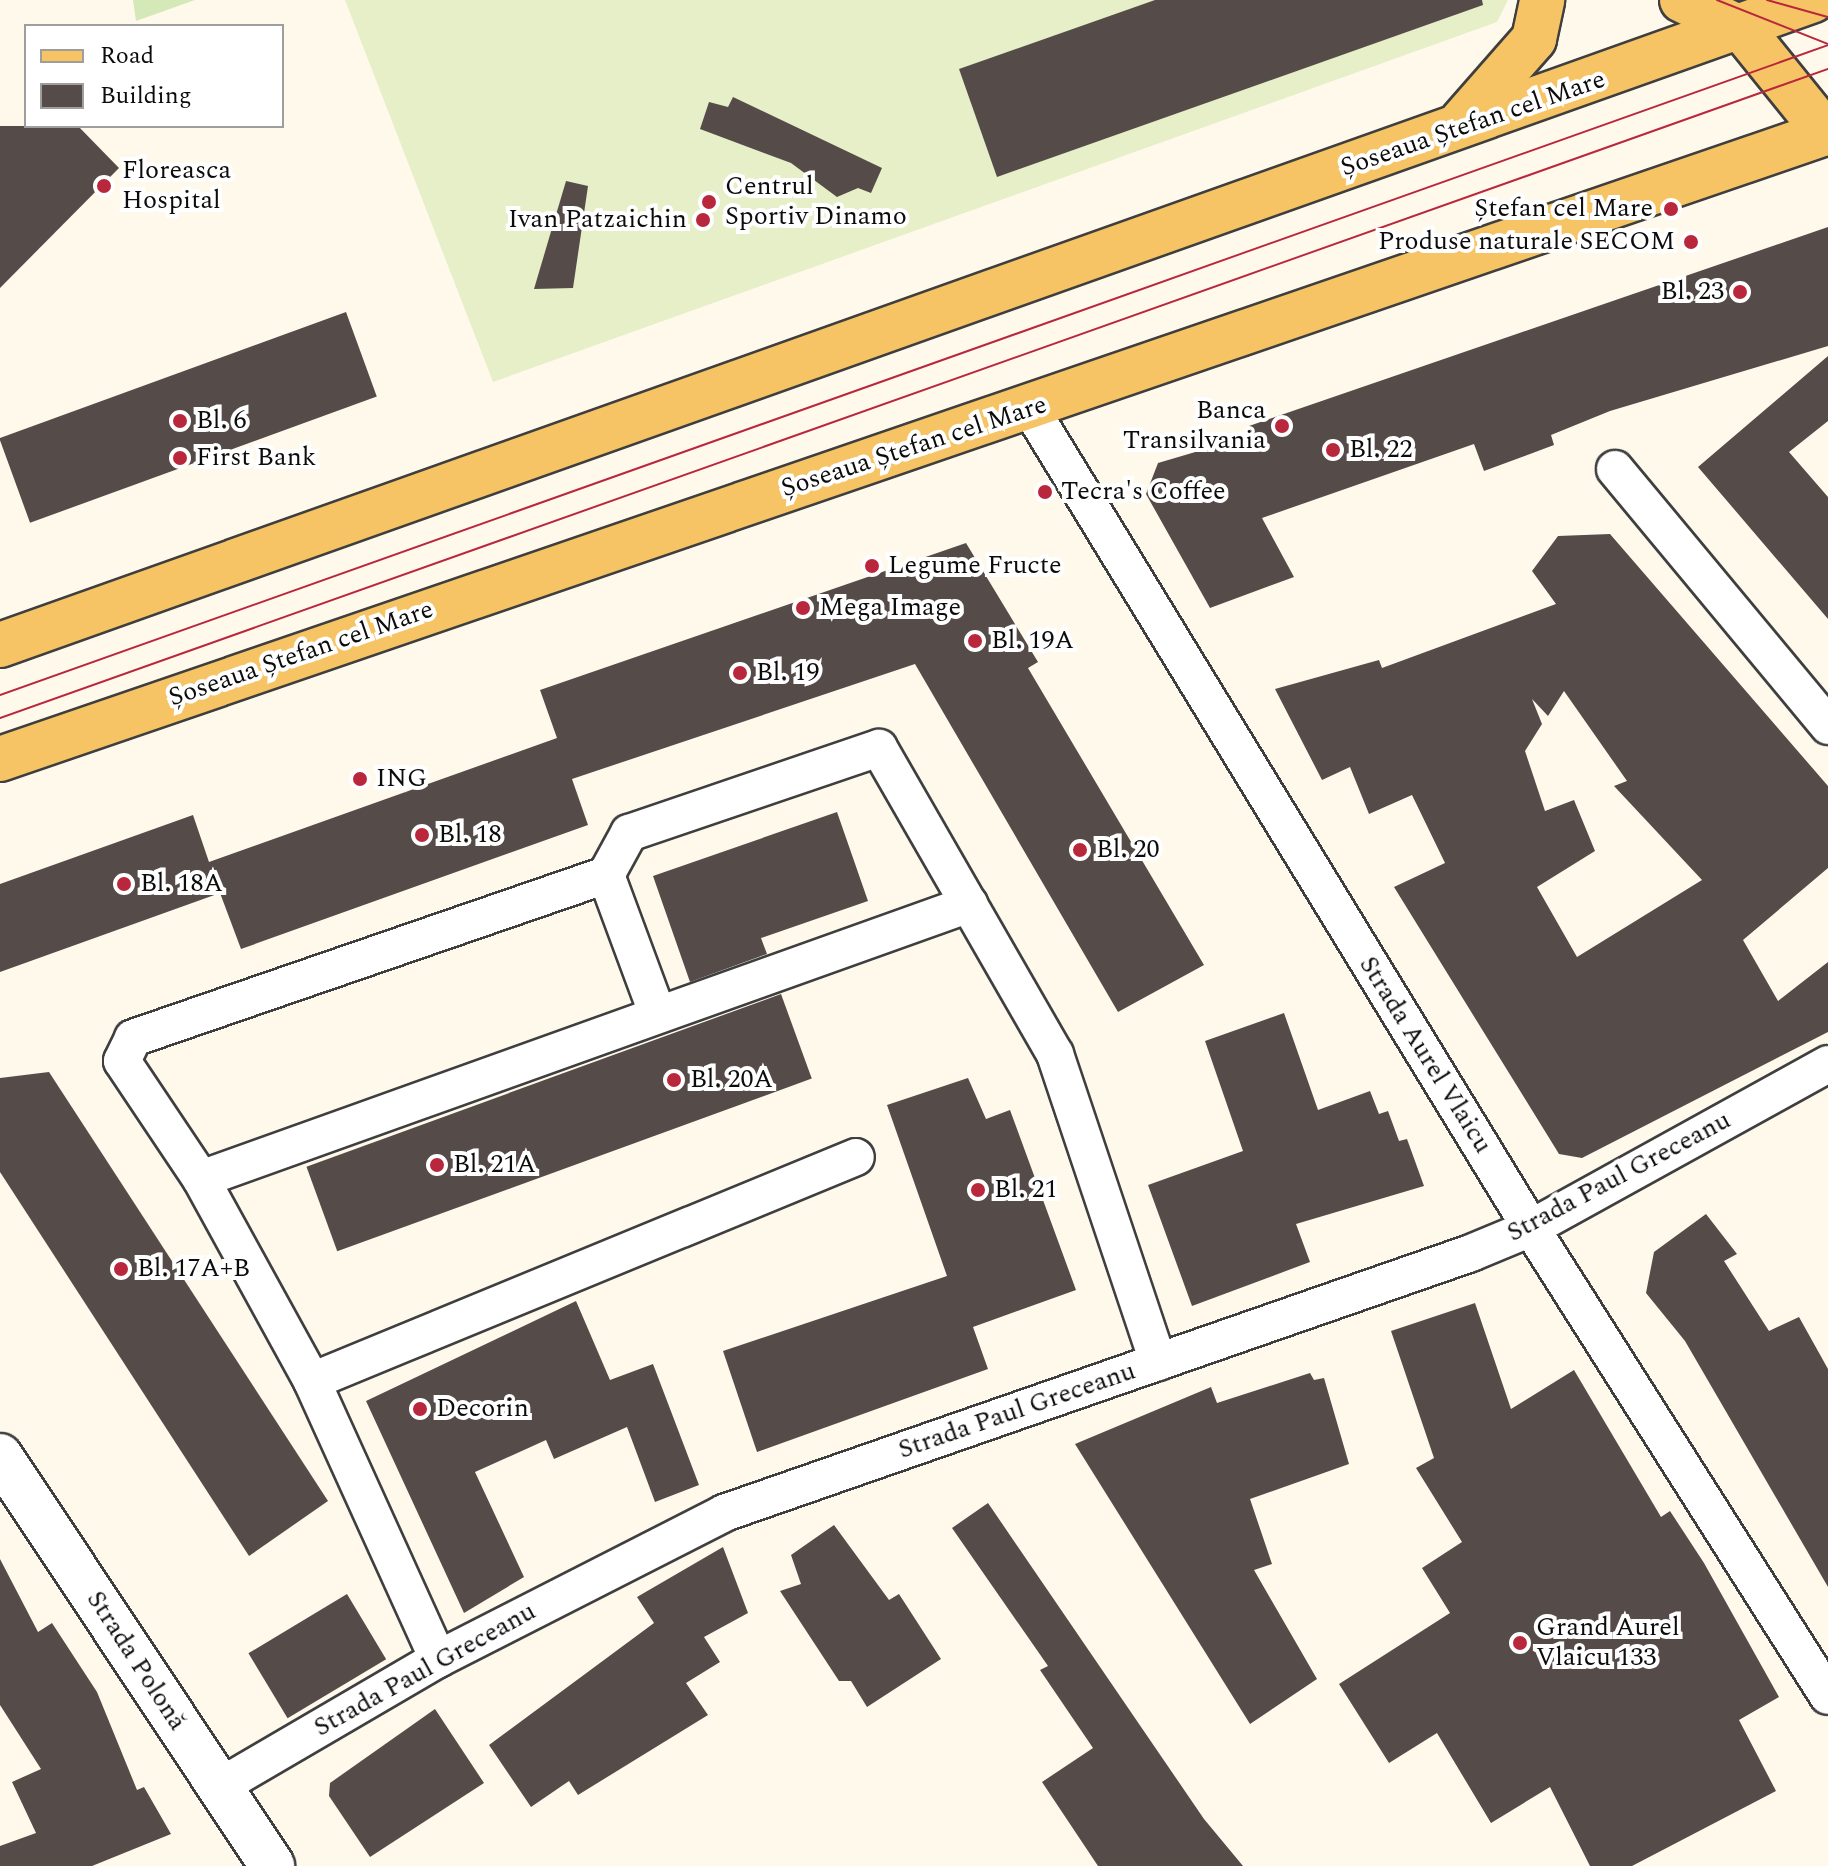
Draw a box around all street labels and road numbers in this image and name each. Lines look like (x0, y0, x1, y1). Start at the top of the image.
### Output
street label: Șoseaua Ștefan cel Mare (1337, 64, 1609, 184)
street label: Șoseaua Ștefan cel Mare (777, 389, 1051, 505)
street label: Șoseaua Ștefan cel Mare (165, 594, 437, 714)
street label: Strada Aurel Vlaicu (1352, 951, 1498, 1159)
street label: Strada Paul Greceanu (1502, 1105, 1736, 1249)
street label: Strada Paul Greceanu (894, 1356, 1140, 1466)
street label: Strada Polonă (79, 1585, 193, 1737)
street label: Strada Paul Greceanu (309, 1596, 541, 1744)

